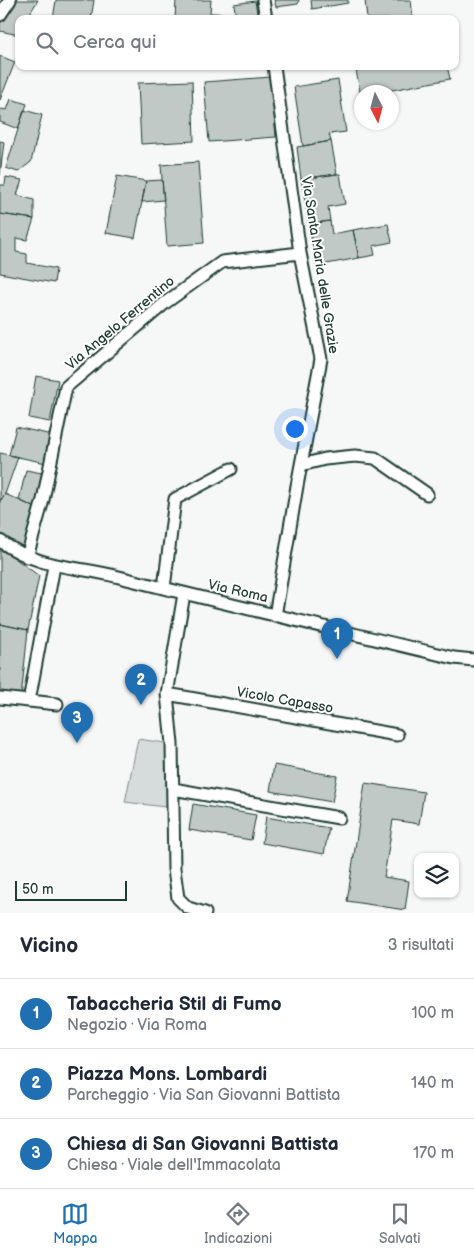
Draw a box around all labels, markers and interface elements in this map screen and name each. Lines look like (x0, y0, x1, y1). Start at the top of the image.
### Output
search box (15, 15, 459, 70)
icon: search (33, 29, 61, 57)
text: Cerca qui (73, 31, 156, 54)
north arrow (354, 85, 399, 130)
street label: Via Santa Maria delle Grazie (298, 175, 342, 355)
street label: Via Angelo Ferrentino (62, 272, 178, 374)
your location (282, 416, 308, 442)
street label: Via Roma (206, 576, 270, 606)
pin: 1 (321, 618, 353, 659)
pin: 2 (125, 664, 157, 705)
street label: Vicolo Capasso (235, 683, 335, 717)
pin: 3 (61, 702, 93, 743)
map controls (414, 853, 459, 898)
button: layers (414, 853, 459, 898)
scale bar (15, 878, 128, 901)
text: 50 m (22, 881, 54, 898)
text: Vicino (20, 933, 78, 958)
text: 3 risultati (388, 936, 454, 955)
text: Tabaccheria Stil di Fumo (67, 993, 282, 1016)
text: 1 (33, 1004, 39, 1023)
text: 100 m (411, 1004, 454, 1023)
text: Negozio · Via Roma (67, 1016, 207, 1035)
text: Piazza Mons. Lombardi (67, 1063, 267, 1086)
text: 2 (31, 1074, 41, 1093)
text: 140 m (411, 1074, 454, 1093)
text: Parcheggio · Via San Giovanni Battista (67, 1086, 340, 1105)
text: Chiesa di San Giovanni Battista (67, 1133, 339, 1156)
text: 3 (31, 1144, 41, 1163)
text: 170 m (413, 1144, 454, 1163)
text: Chiesa · Viale dell'Immacolata (67, 1156, 281, 1175)
tab: Mappa (53, 1200, 98, 1247)
tab: Indicazioni (204, 1200, 272, 1247)
tab: Salvati (379, 1200, 421, 1247)

